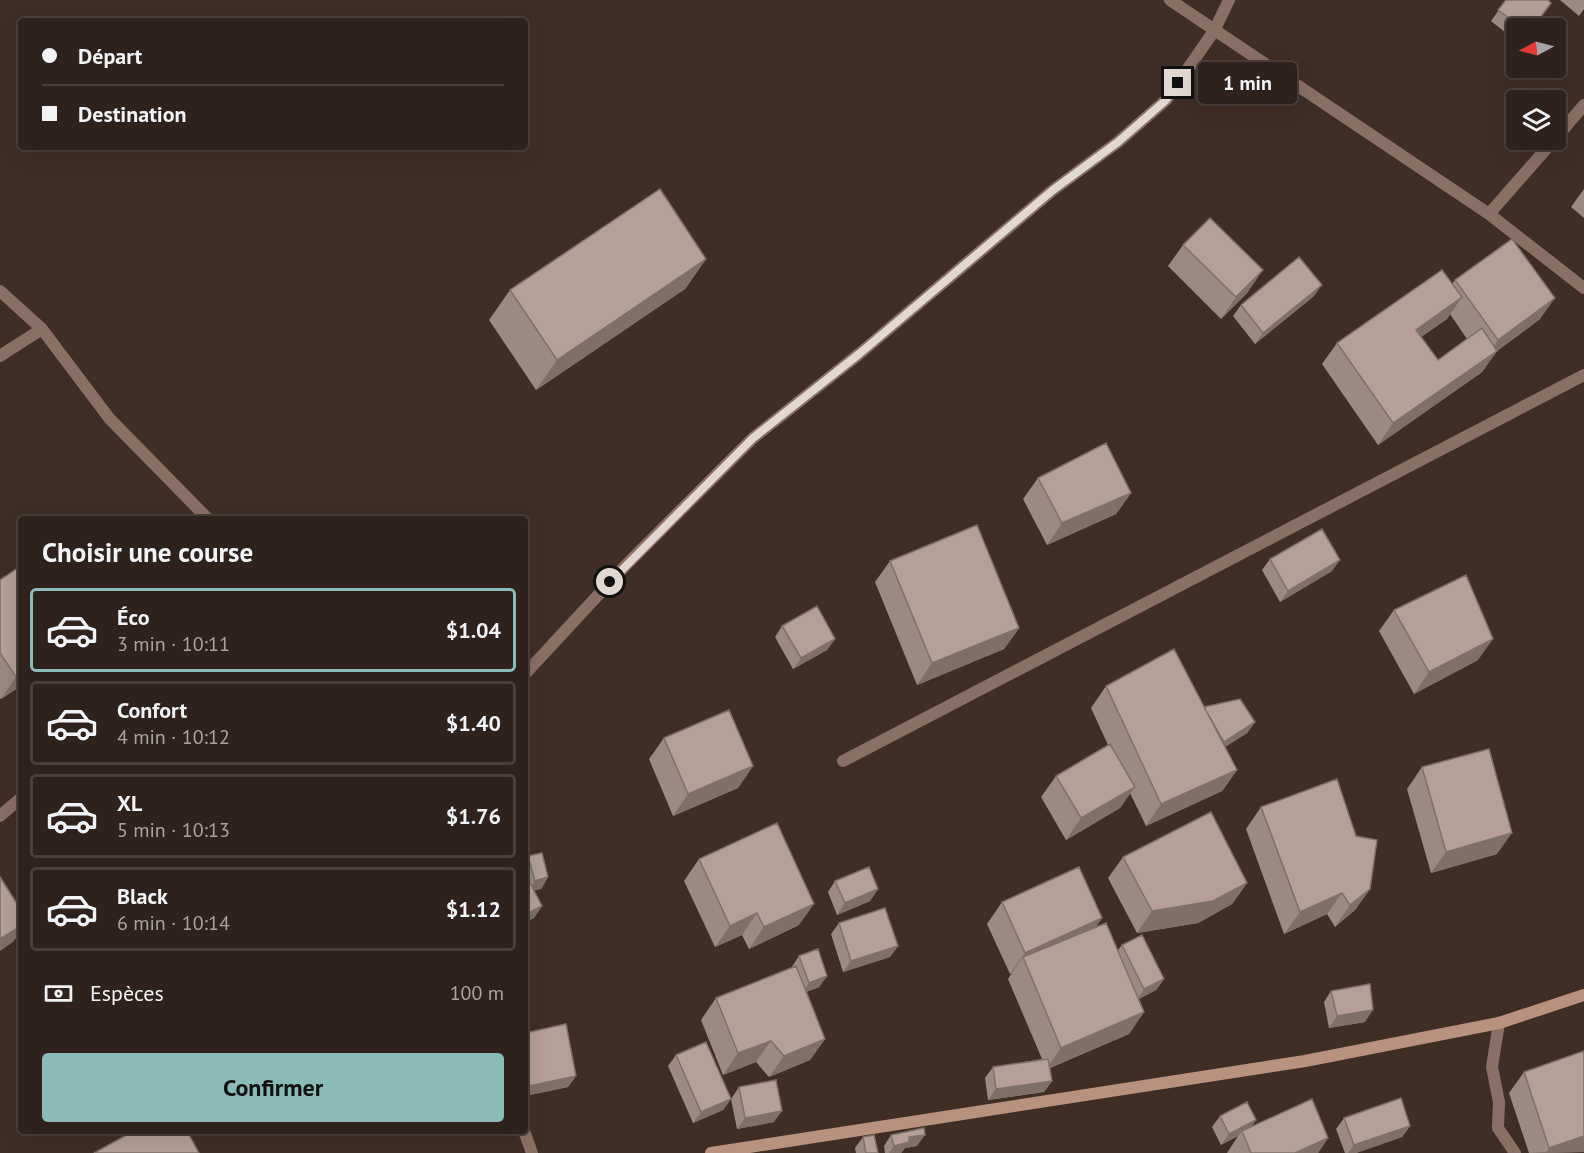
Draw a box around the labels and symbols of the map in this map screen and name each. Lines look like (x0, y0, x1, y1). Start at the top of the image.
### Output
north arrow (1506, 18, 1566, 78)
callout: 1 min (1199, 62, 1298, 104)
route end (1164, 69, 1191, 96)
route start (596, 568, 623, 595)

